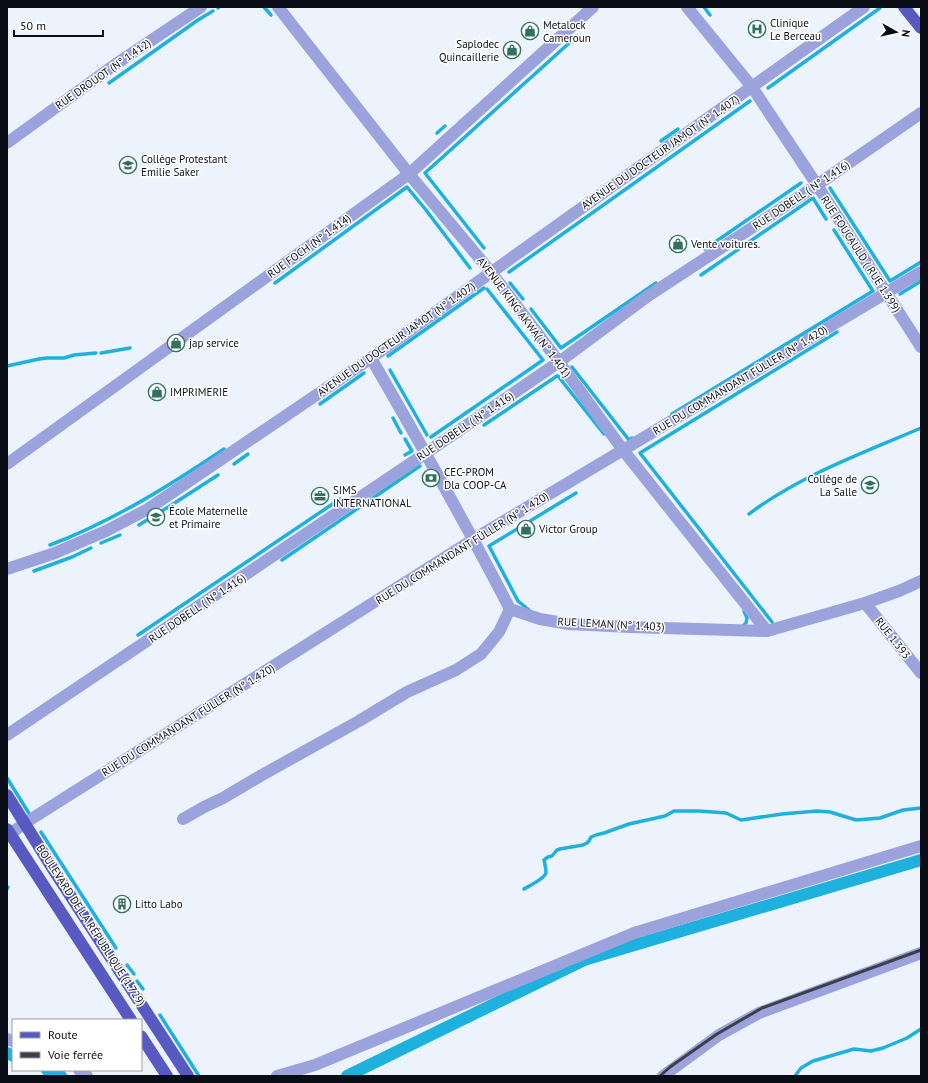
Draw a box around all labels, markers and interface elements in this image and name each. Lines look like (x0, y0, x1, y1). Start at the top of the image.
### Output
scale bar (14, 12, 103, 38)
north arrow (876, 12, 916, 52)
place label: Clinique Le Berceau (770, 16, 821, 43)
text: 50 m (20, 18, 46, 33)
place label: Metalock Cameroun (543, 18, 591, 45)
hospital icon: Clinique Le Berceau (747, 19, 767, 39)
shop icon: Metalock Cameroun (520, 21, 540, 41)
text: N (898, 29, 913, 38)
street label: RUE DROUOT (N° 1.412) (52, 36, 154, 112)
place label: Saplodec Quincaillerie (439, 37, 499, 64)
shop icon: Saplodec Quincaillerie (502, 40, 522, 60)
street label: AVENUE DU DOCTEUR JAMOT (N° 1.407) (578, 92, 742, 212)
place label: Collège Protestant Emilie Saker (141, 152, 228, 179)
school or university icon: Collège Protestant Emilie Saker (118, 155, 138, 175)
street label: RUE DOBELL ( N° 1.416) (750, 157, 852, 233)
street label: RUE FOUCAULD ( RUE 1.399) (818, 193, 904, 315)
street label: RUE FOCH (N° 1.414) (264, 211, 354, 281)
shop icon: Vente voitures. (668, 234, 688, 254)
place label: Vente voitures. (690, 237, 760, 251)
street label: AVENUE KING AKWA( N° 1.401) (474, 254, 574, 380)
street label: AVENUE DU DOCTEUR JAMOT (N° 1.407) (314, 279, 478, 399)
street label: RUE DU COMMANDANT FÜLLER (N° 1.420) (650, 322, 830, 438)
shop icon: jap service (166, 333, 186, 353)
place label: jap service (189, 336, 239, 350)
shop icon: IMPRIMERIE (147, 382, 167, 402)
place label: IMPRIMERIE (170, 385, 228, 399)
street label: RUE DOBELL ( N° 1.416) (414, 388, 516, 464)
place label: CEC-PROM Dla COOP-CA (444, 465, 507, 492)
bank icon: CEC-PROM Dla COOP-CA (421, 468, 441, 488)
place label: Collège de La Salle (807, 472, 857, 499)
school or university icon: Collège de La Salle (860, 475, 880, 495)
place label: SIMS INTERNATIONAL (333, 483, 412, 510)
office icon: SIMS INTERNATIONAL (310, 486, 330, 506)
street label: RUE DU COMMANDANT FÜLLER (N° 1.420) (373, 489, 551, 607)
place label: École Maternelle et Primaire (169, 504, 248, 531)
school or university icon: École Maternelle et Primaire (146, 507, 166, 527)
shop icon: Victor Group (516, 519, 536, 539)
place label: Victor Group (538, 522, 598, 536)
street label: RUE DOBELL ( N° 1.416) (146, 570, 248, 646)
street label: RUE LEMAN (N° 1.403) (557, 614, 665, 634)
street label: RUE 1.393 (872, 614, 914, 662)
street label: RUE DU COMMANDANT FÜLLER (N° 1.420) (99, 661, 277, 779)
street label: BOULEVARD DE LA RÉPUBLIQUE (1.729) (34, 842, 148, 1008)
building icon: Litto Labo (112, 894, 132, 914)
place label: Litto Labo (135, 897, 183, 911)
legend (12, 1019, 142, 1071)
text: Route (48, 1027, 78, 1042)
text: Voie ferrée (47, 1047, 103, 1062)

